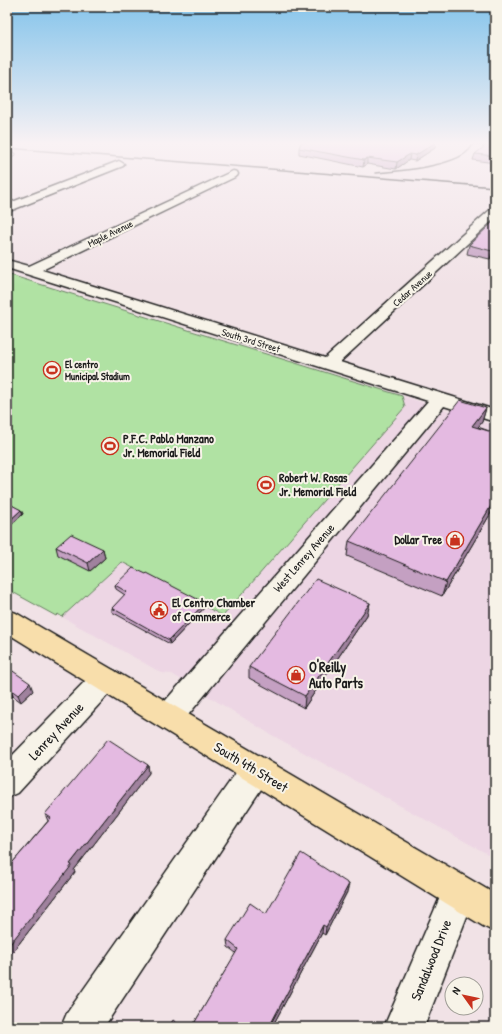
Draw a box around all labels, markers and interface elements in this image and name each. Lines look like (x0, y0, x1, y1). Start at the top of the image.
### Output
street label: Maple Avenue (86, 217, 135, 250)
street label: Cedar Avenue (390, 267, 435, 310)
street label: South 3rd Street (220, 325, 282, 356)
place label: El centro Municipal Stadium (65, 358, 130, 384)
sports icon: El centro Municipal Stadium (42, 360, 62, 380)
place label: P.F.C. Pablo Manzano Jr. Memorial Field (123, 430, 214, 461)
sports icon: P.F.C. Pablo Manzano Jr. Memorial Field (100, 436, 120, 456)
place label: Robert W. Rosas Jr. Memorial Field (279, 469, 356, 500)
sports icon: Robert W. Rosas Jr. Memorial Field (256, 475, 276, 495)
street label: West Lenrey Avenue (269, 519, 338, 596)
shop icon: Dollar Tree (445, 530, 465, 550)
place label: Dollar Tree (394, 531, 442, 548)
place label: El Centro Chamber of Commerce (172, 594, 256, 625)
public building icon: El Centro Chamber of Commerce (149, 600, 169, 620)
place label: O'Reilly Auto Parts (309, 657, 364, 692)
shop icon: O'Reilly Auto Parts (286, 665, 306, 685)
street label: Lenrey Avenue (24, 697, 88, 764)
street label: South 4th Street (211, 737, 292, 796)
street label: Sandalwood Drive (406, 916, 456, 1003)
north arrow (444, 976, 484, 1016)
text: N (448, 984, 463, 997)

